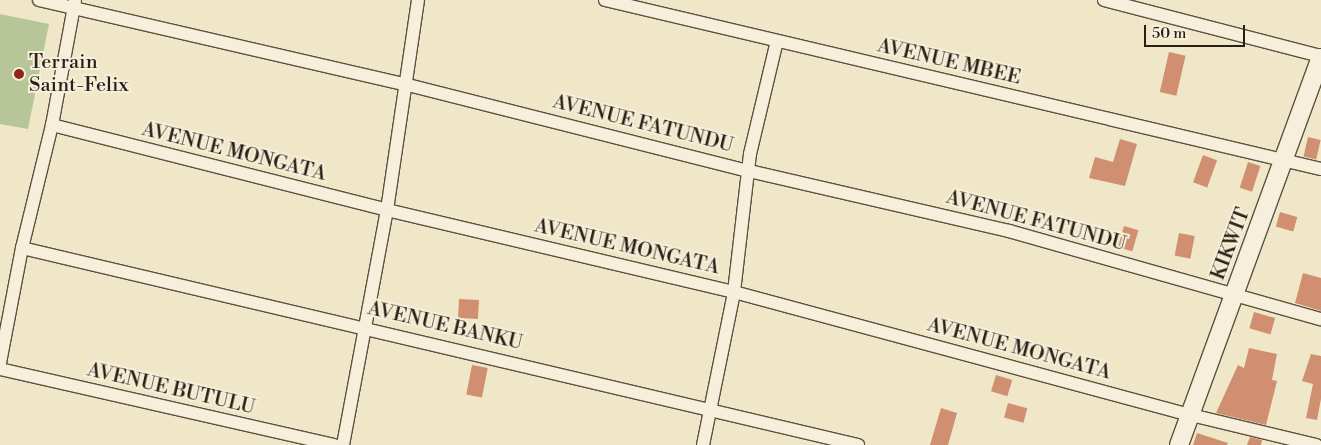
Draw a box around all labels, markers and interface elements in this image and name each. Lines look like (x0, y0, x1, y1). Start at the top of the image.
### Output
scale bar (1146, 15, 1247, 47)
text: 50 m (1152, 24, 1186, 43)
street label: AVENUE MBEE (875, 34, 1023, 90)
place label: Terrain Saint-Felix (29, 50, 129, 97)
marker: Terrain Saint-Felix (13, 68, 25, 80)
street label: AVENUE FATUNDU (550, 90, 736, 158)
street label: AVENUE MONGATA (139, 117, 329, 187)
street label: AVENUE FATUNDU (943, 185, 1129, 257)
street label: KIKWIT (1206, 204, 1256, 284)
street label: AVENUE MONGATA (532, 214, 722, 280)
street label: AVENUE BANKU (365, 297, 525, 355)
street label: AVENUE MONGATA (925, 313, 1113, 385)
street label: AVENUE BUTULU (85, 358, 257, 420)

